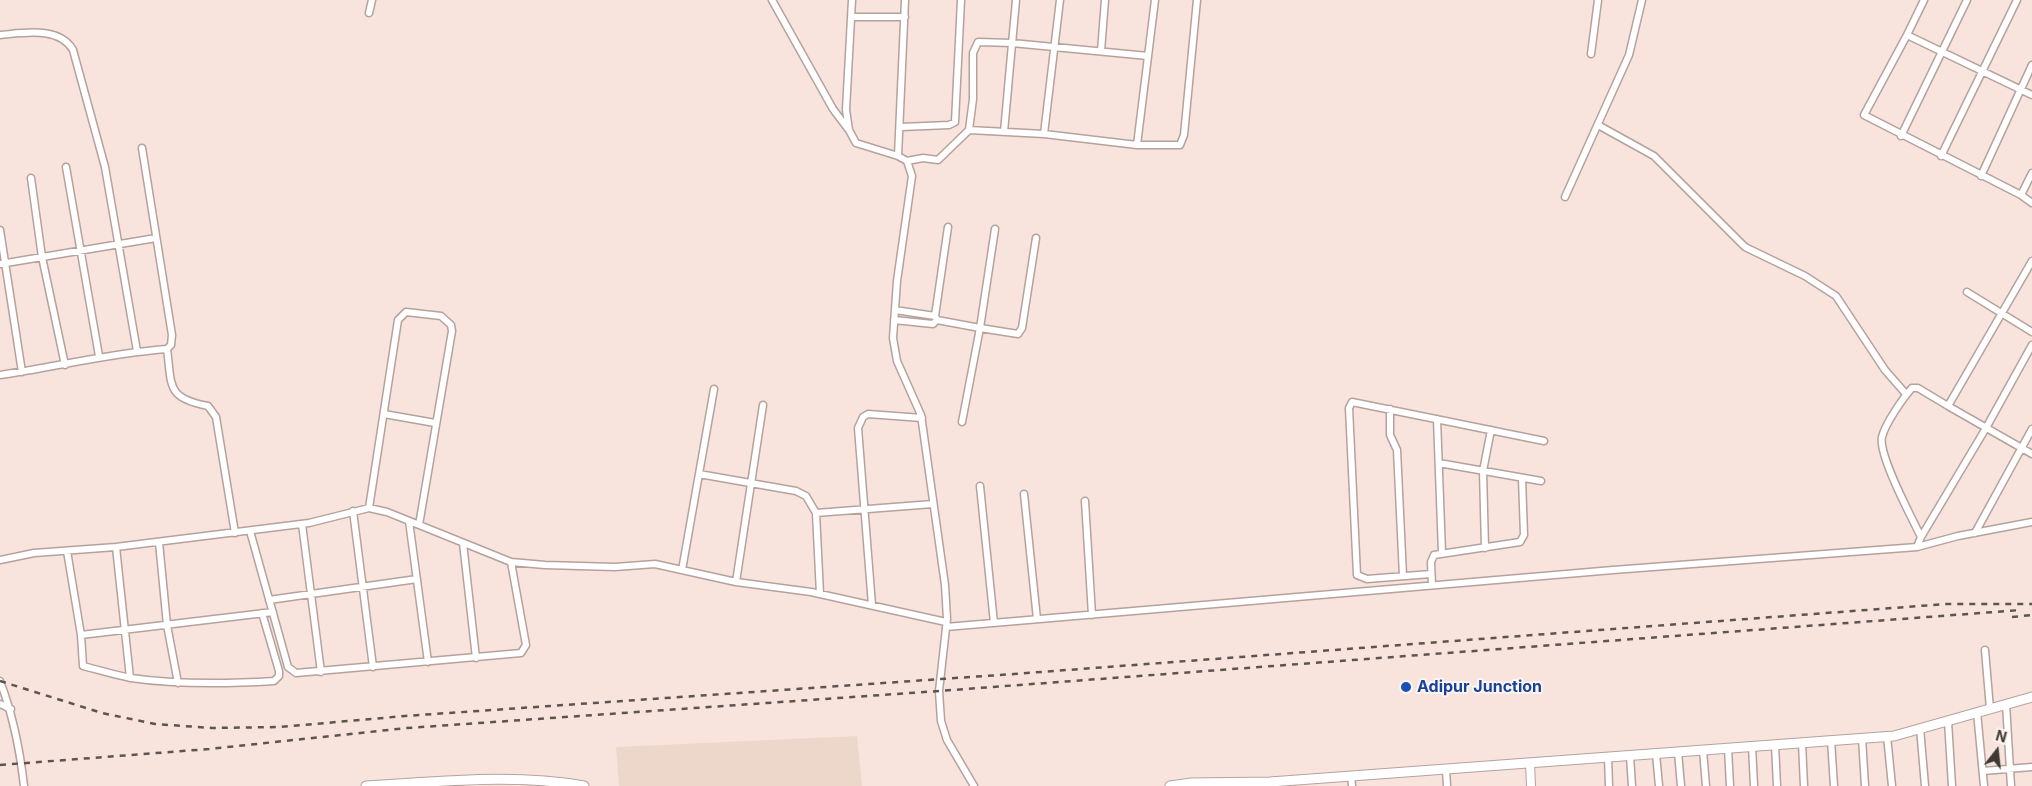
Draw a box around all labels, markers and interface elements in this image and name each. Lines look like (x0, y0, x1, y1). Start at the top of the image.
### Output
place label: Adipur Junction (1417, 677, 1542, 697)
marker: Adipur Junction (1399, 680, 1413, 694)
north arrow (1972, 726, 2022, 776)
text: N (1994, 726, 2009, 746)

